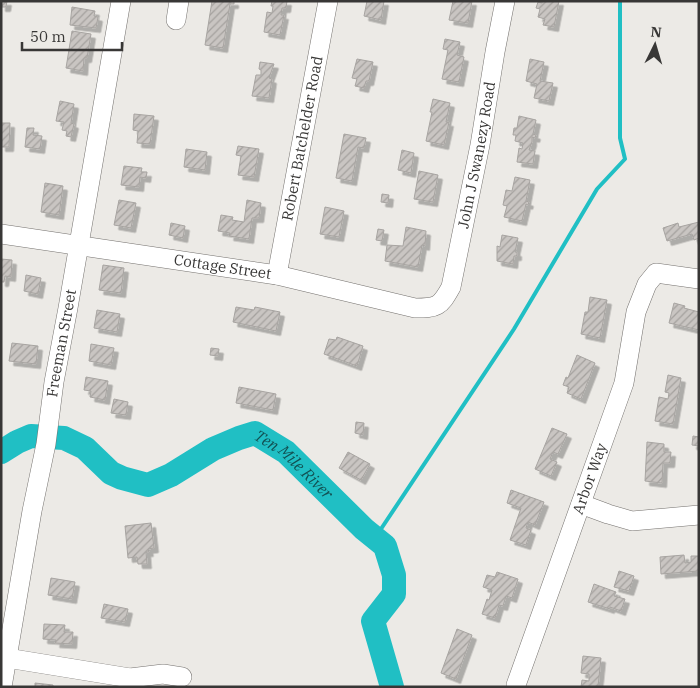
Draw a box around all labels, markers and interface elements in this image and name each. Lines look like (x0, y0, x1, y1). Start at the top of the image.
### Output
scale bar (22, 20, 122, 52)
north arrow (630, 20, 680, 70)
text: N (650, 23, 662, 41)
text: 50 m (30, 27, 66, 46)
street label: Robert Batchelder Road (277, 54, 327, 222)
street label: John J Swanezy Road (453, 80, 499, 230)
street label: Cottage Street (173, 250, 273, 283)
street label: Freeman Street (42, 288, 80, 398)
water label: Ten Mile River (251, 425, 338, 504)
street label: Arbor Way (568, 440, 611, 517)

